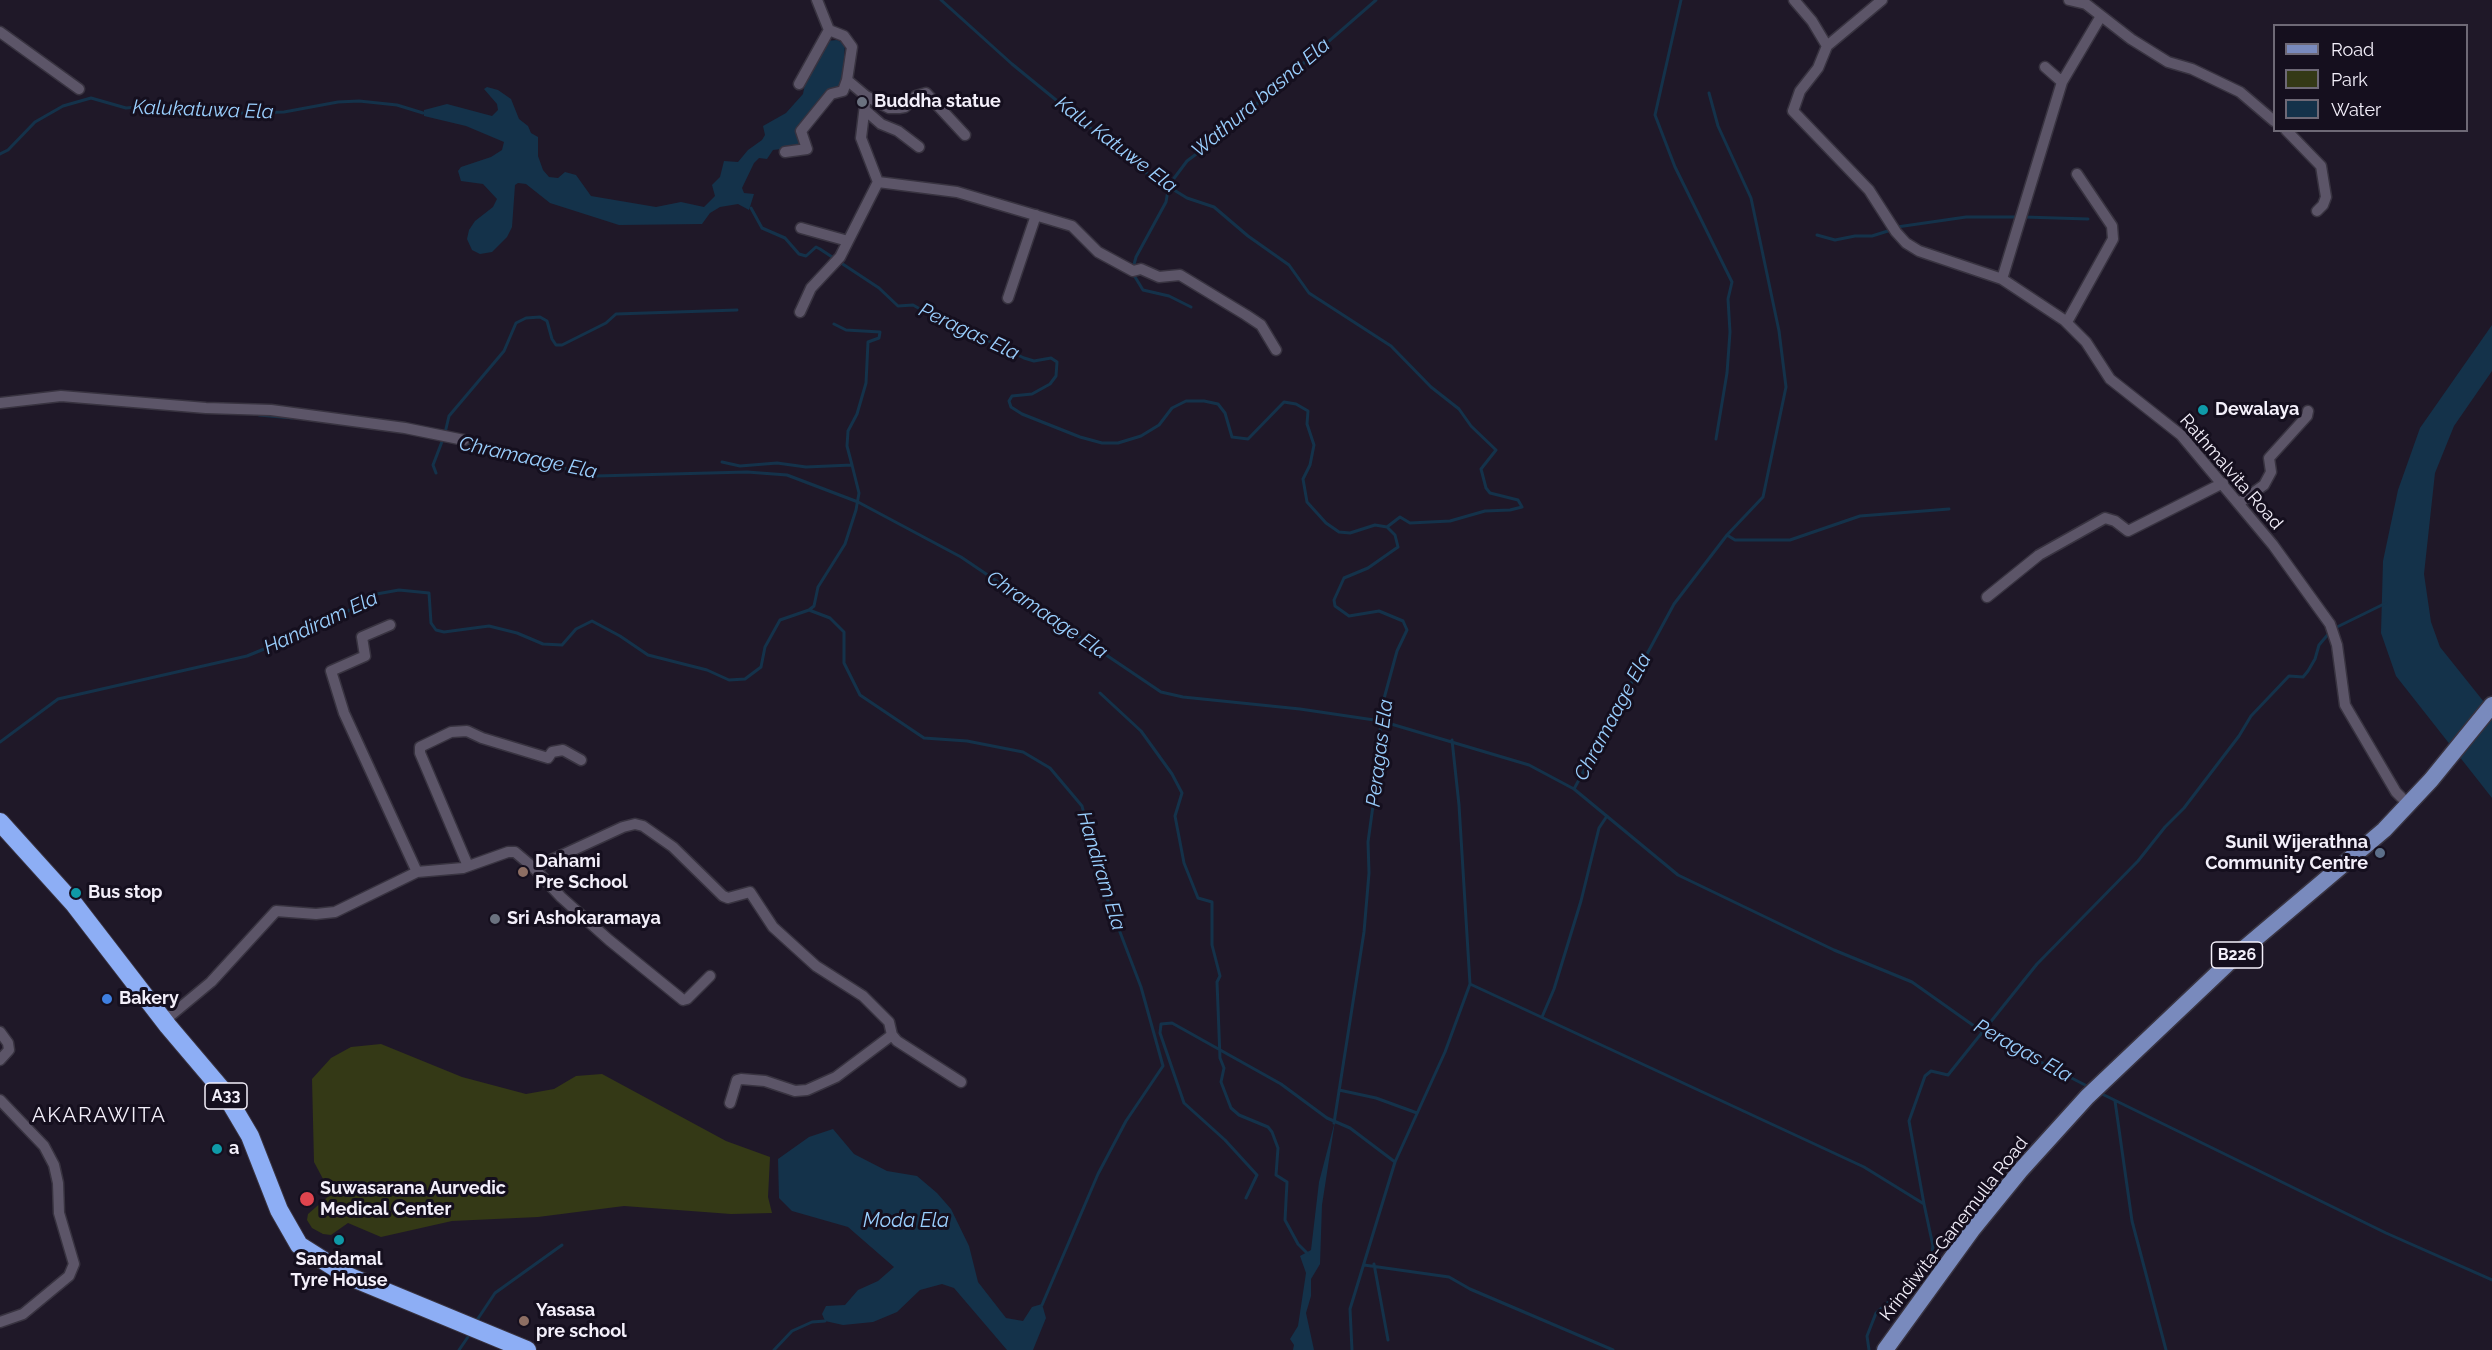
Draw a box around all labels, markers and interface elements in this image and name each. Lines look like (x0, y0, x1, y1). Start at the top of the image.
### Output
legend (2273, 24, 2468, 132)
water label: Wathura basna Ela (1187, 33, 1335, 163)
text: Road (2331, 39, 2374, 60)
text: Park (2331, 69, 2368, 90)
place label: Buddha statue (874, 91, 1001, 113)
water label: Kalu Katuwe Ela (1050, 91, 1182, 199)
marker: Buddha statue (855, 95, 869, 109)
water label: Kalukatuwa Ela (132, 96, 274, 124)
text: Water (2331, 99, 2381, 120)
water label: Peragas Ela (915, 298, 1023, 366)
place label: Dewalaya (2215, 399, 2299, 421)
marker: Dewalaya (2196, 403, 2210, 417)
street label: Rathmalvita Road (2175, 410, 2287, 534)
water label: Chramaage Ela (457, 432, 599, 484)
water label: Chramaage Ela (982, 566, 1112, 664)
water label: Handiram Ela (260, 586, 382, 660)
water label: Chramaage Ela (1569, 649, 1657, 785)
water label: Peragas Ela (1361, 698, 1399, 808)
water label: Handiram Ela (1071, 809, 1131, 933)
place label: Sunil Wijerathna Community Centre (2205, 832, 2368, 874)
marker: Sunil Wijerathna Community Centre (2373, 846, 2387, 860)
place label: Dahami Pre School (535, 851, 628, 894)
marker: Dahami Pre School (516, 865, 530, 879)
place label: Bus stop (88, 882, 162, 904)
marker: Bus stop (69, 886, 83, 900)
place label: Sri Ashokaramaya (507, 908, 661, 930)
marker: Sri Ashokaramaya (488, 912, 502, 926)
road number: B226 (2212, 942, 2262, 968)
place label: Bakery (119, 988, 179, 1010)
marker: Bakery (100, 992, 114, 1006)
water label: Peragas Ela (1970, 1014, 2076, 1088)
road number: A33 (205, 1083, 247, 1109)
district label: AKARAWITA (32, 1103, 166, 1129)
street label: Krindiwita-Ganemulla Road (1875, 1133, 2033, 1325)
place label: a (229, 1138, 239, 1160)
marker: a (210, 1142, 224, 1156)
place label: Suwasarana Aurvedic Medical Center (320, 1178, 506, 1220)
marker: Suwasarana Aurvedic Medical Center (298, 1190, 316, 1208)
water label: Moda Ela (863, 1209, 949, 1233)
marker: Sandamal Tyre House (332, 1233, 346, 1247)
place label: Sandamal Tyre House (290, 1249, 388, 1292)
place label: Yasasa pre school (536, 1300, 627, 1342)
marker: Yasasa pre school (517, 1314, 531, 1328)

